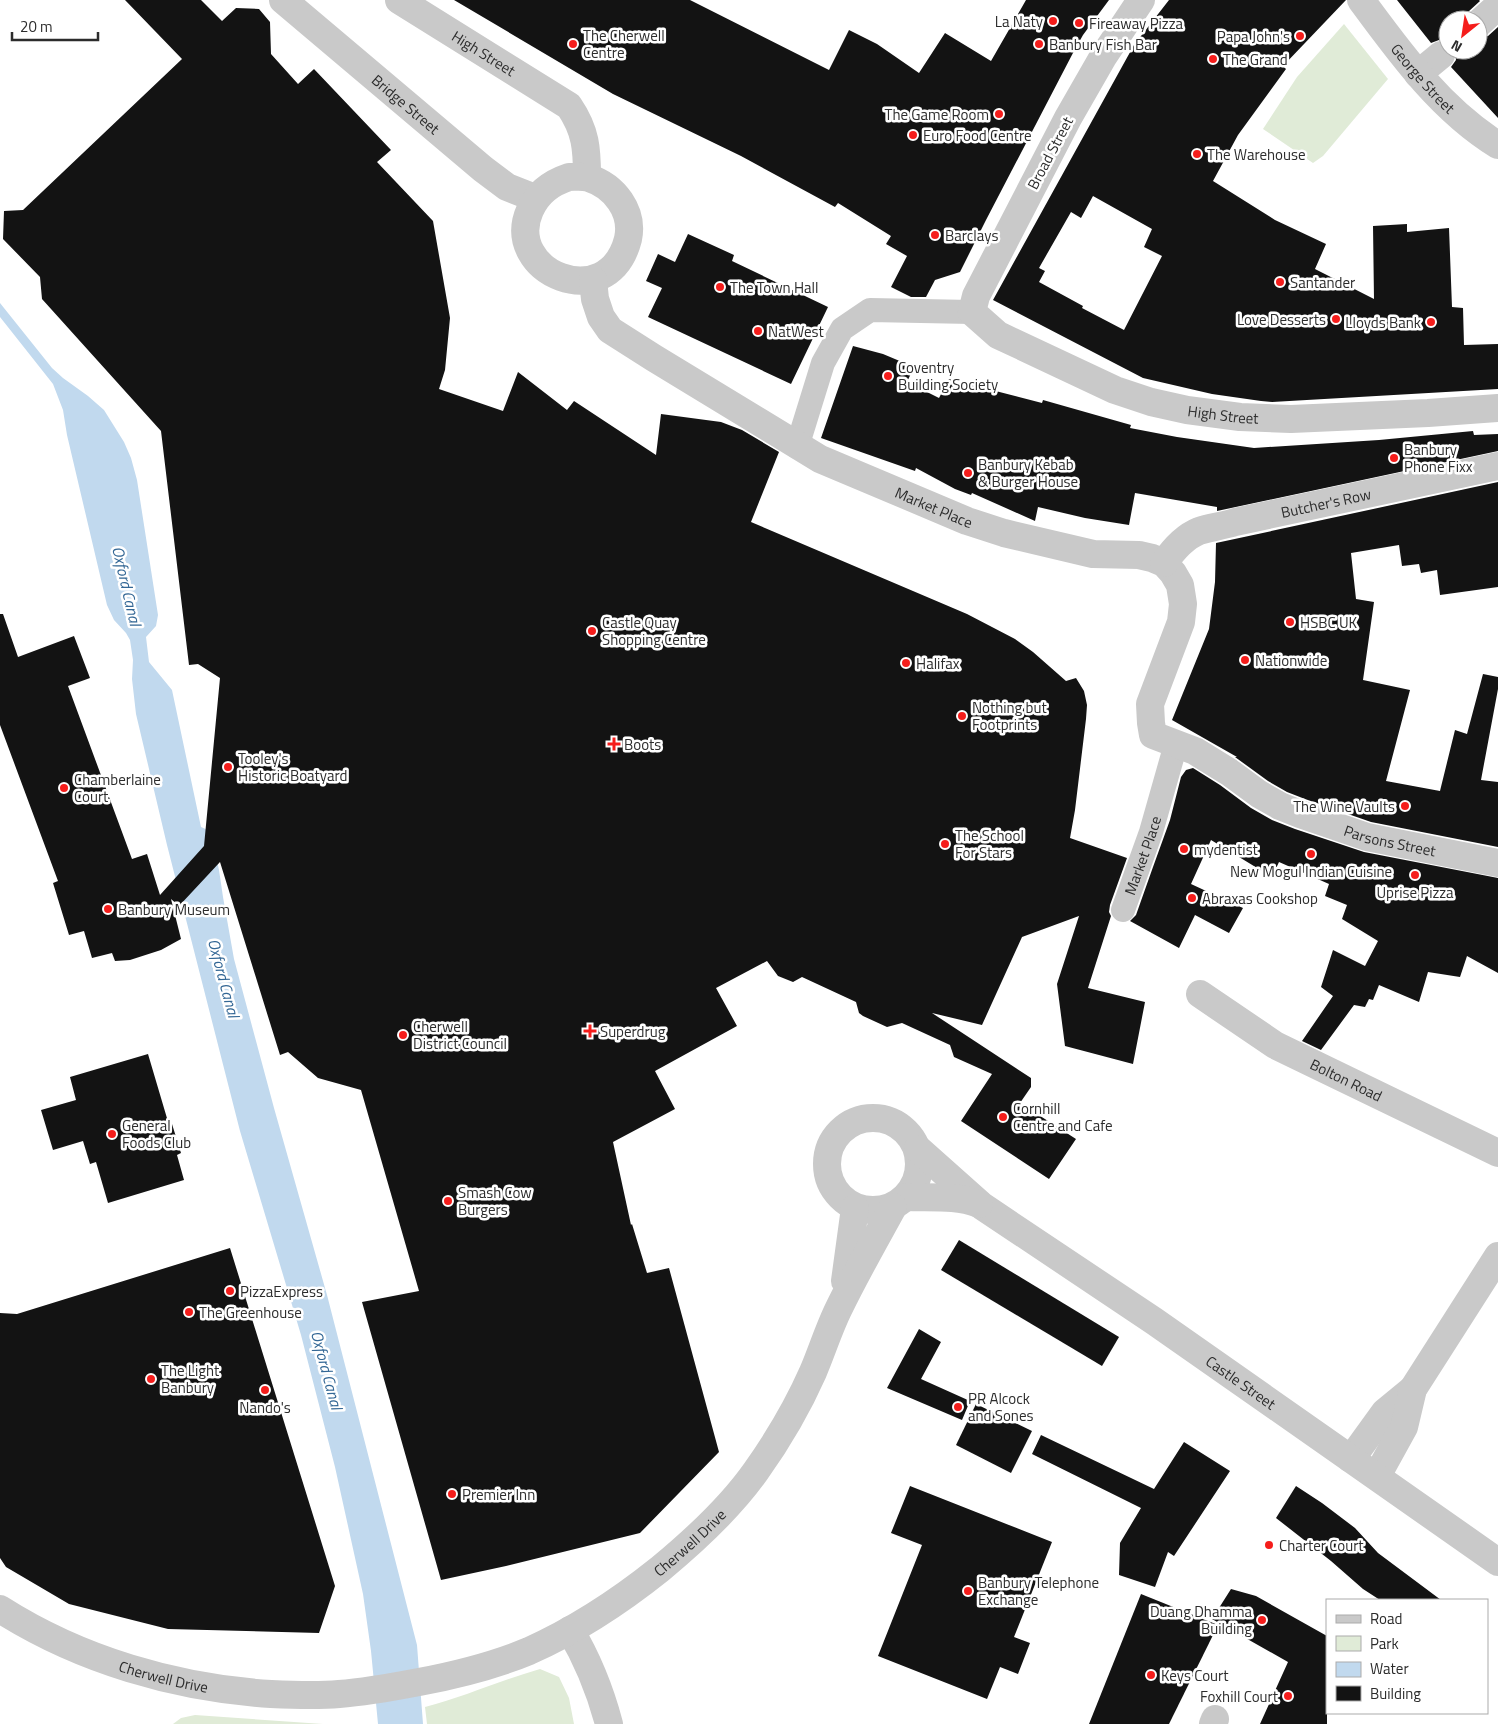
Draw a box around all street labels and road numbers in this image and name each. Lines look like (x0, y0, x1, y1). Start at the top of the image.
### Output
street label: High Street (448, 24, 521, 82)
street label: George Street (1386, 38, 1461, 119)
street label: Bridge Street (367, 68, 446, 140)
street label: Broad Street (1021, 112, 1079, 194)
street label: High Street (1186, 399, 1260, 429)
street label: Market Place (892, 480, 976, 534)
street label: Butcher's Row (1279, 482, 1373, 523)
street label: Market Place (1118, 813, 1167, 898)
street label: Parsons Street (1341, 818, 1439, 862)
street label: Bolton Road (1306, 1052, 1386, 1107)
street label: Castle Street (1201, 1349, 1282, 1415)
street label: Cherwell Drive (648, 1503, 731, 1582)
street label: Cherwell Drive (116, 1654, 210, 1698)

